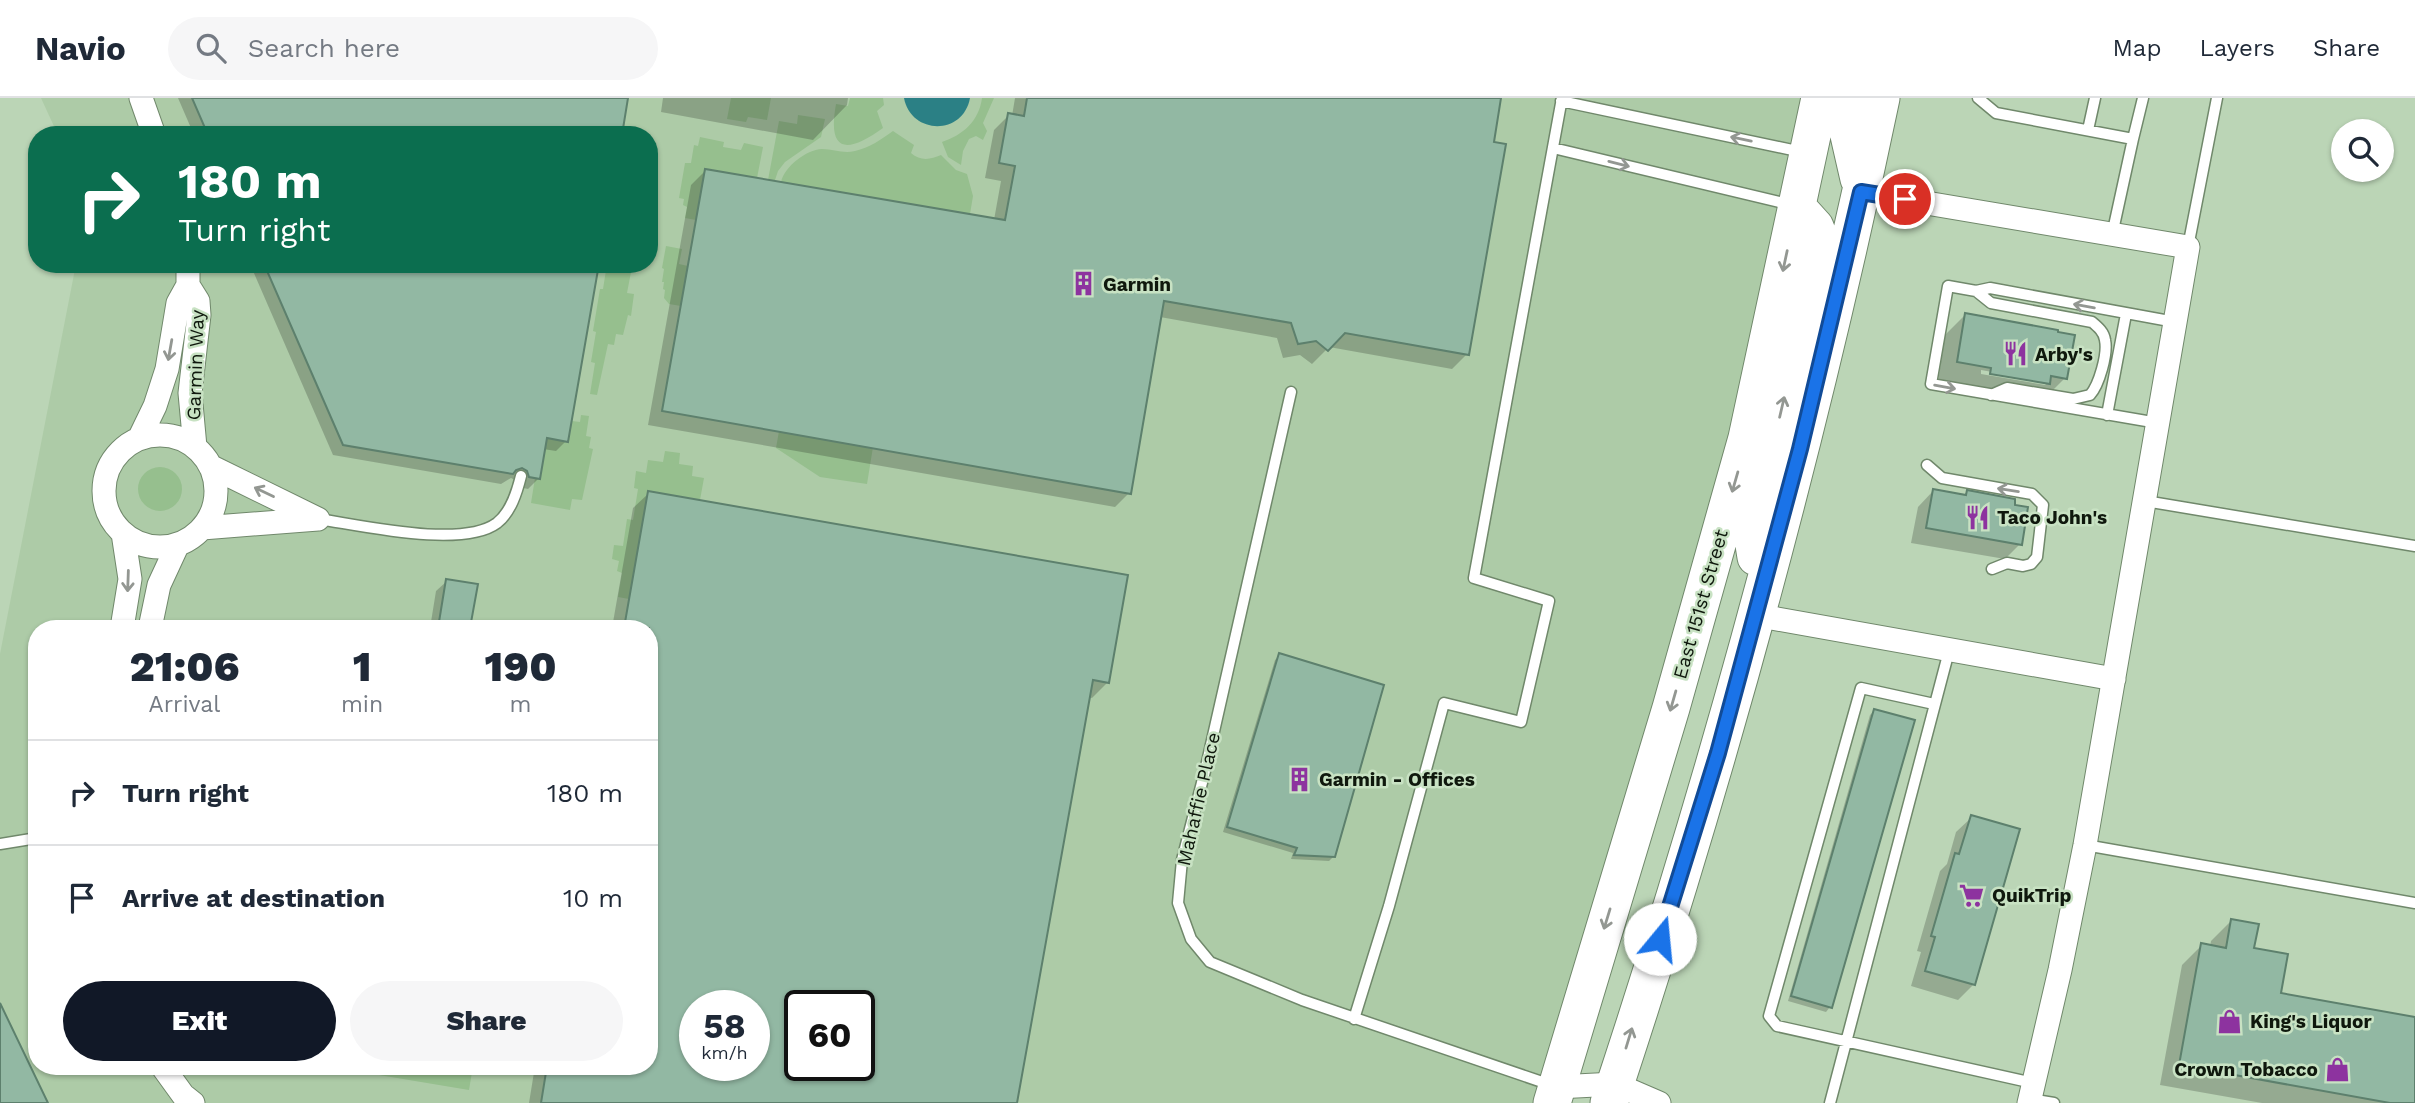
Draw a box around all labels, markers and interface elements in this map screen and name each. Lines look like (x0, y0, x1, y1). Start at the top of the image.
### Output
search box (168, 17, 658, 80)
text: Navio (35, 29, 126, 68)
icon: search (192, 29, 230, 67)
text: Search here (248, 33, 400, 63)
text: Map (2113, 34, 2161, 62)
text: Layers (2199, 34, 2275, 62)
text: Share (2313, 34, 2380, 62)
map controls (2331, 119, 2394, 182)
button: search (2331, 119, 2394, 182)
one-way arrow (1730, 132, 1753, 146)
text: 180 m (178, 152, 322, 210)
icon: right (63, 154, 154, 245)
one-way arrow (1607, 157, 1630, 171)
pin (1875, 169, 1935, 229)
icon: arrive (1886, 180, 1924, 218)
text: Turn right (178, 211, 330, 249)
one-way arrow (1777, 249, 1791, 272)
building icon: Garmin (1069, 270, 1097, 298)
place label: Garmin (1103, 273, 1171, 296)
one-way arrow (2073, 299, 2096, 312)
street label: Garmin Way (182, 309, 209, 421)
one-way arrow (163, 338, 176, 361)
restaurant icon: Arby's (2001, 340, 2029, 368)
place label: Arby's (2035, 343, 2093, 366)
one-way arrow (1933, 381, 1956, 394)
one-way arrow (1776, 396, 1789, 419)
one-way arrow (1727, 471, 1740, 493)
one-way arrow (1997, 483, 2020, 496)
one-way arrow (254, 485, 275, 499)
restaurant icon: Taco John's (1963, 503, 1991, 531)
place label: Taco John's (1997, 506, 2107, 529)
street label: East 151st Street (1668, 527, 1733, 682)
one-way arrow (122, 569, 135, 592)
text: 21:06 (129, 642, 240, 691)
text: 1 (353, 642, 371, 691)
text: 190 (485, 642, 557, 691)
one-way arrow (1665, 690, 1678, 712)
text: Arrival (149, 691, 220, 718)
text: min (341, 691, 383, 718)
text: m (510, 691, 532, 718)
street label: Mahaffie Place (1172, 730, 1225, 868)
building icon: Garmin - Offices (1285, 765, 1313, 793)
place label: Garmin - Offices (1319, 768, 1475, 791)
icon: right (63, 774, 101, 812)
text: Turn right (122, 778, 249, 808)
text: 180 m (547, 778, 623, 808)
icon: arrive (63, 879, 101, 917)
supermarket icon: QuikTrip (1958, 881, 1986, 909)
text: Arrive at destination (122, 883, 385, 913)
text: 10 m (563, 883, 623, 913)
place label: QuikTrip (1992, 884, 2072, 907)
position arrow (1623, 902, 1697, 976)
one-way arrow (1599, 908, 1612, 930)
button: Exit (63, 981, 336, 1061)
button: Share (350, 981, 623, 1061)
speed limit sign: 60 (784, 990, 875, 1081)
text: 58 (703, 1005, 746, 1047)
shop icon: King's Liquor (2216, 1007, 2244, 1035)
place label: King's Liquor (2250, 1010, 2372, 1033)
one-way arrow (1624, 1027, 1637, 1049)
text: km/h (701, 1042, 748, 1063)
shop icon: Crown Tobacco (2324, 1055, 2352, 1083)
place label: Crown Tobacco (2174, 1058, 2318, 1081)

